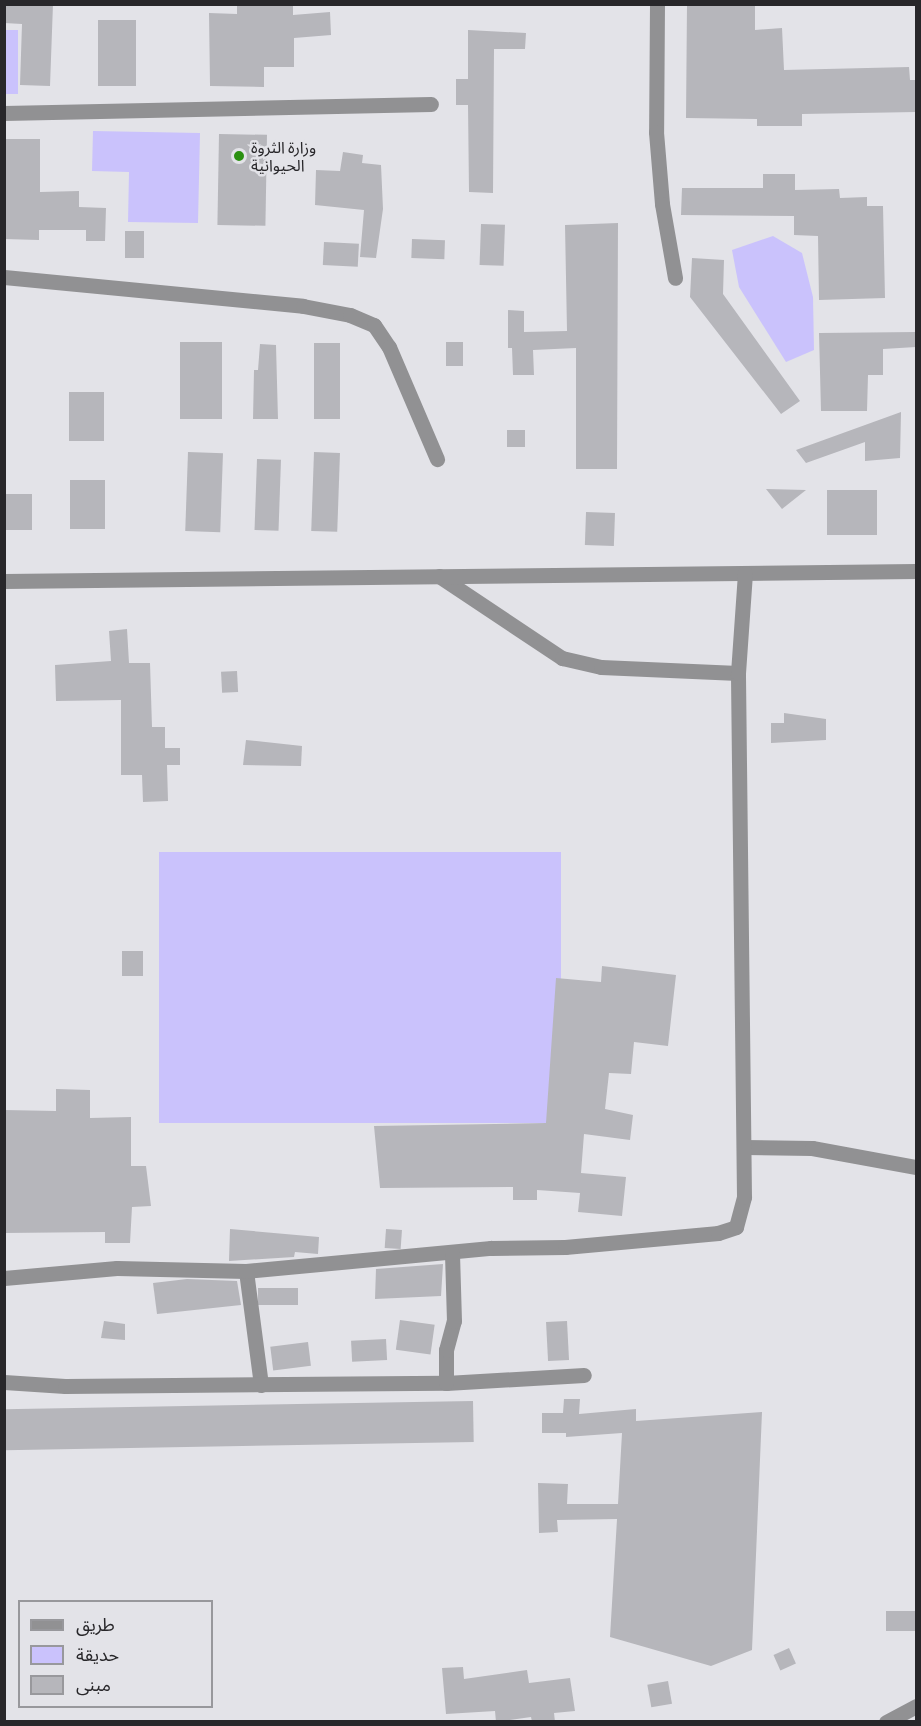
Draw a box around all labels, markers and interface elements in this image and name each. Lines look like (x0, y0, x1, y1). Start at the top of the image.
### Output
place label: وزارة الثروة الحيوانية (251, 137, 316, 175)
marker: وزارة الثروة الحيوانية (232, 149, 246, 163)
legend (18, 1600, 213, 1708)
text: طريق (76, 1612, 115, 1636)
text: حديقة (76, 1642, 119, 1666)
text: مبنى (76, 1672, 111, 1696)

